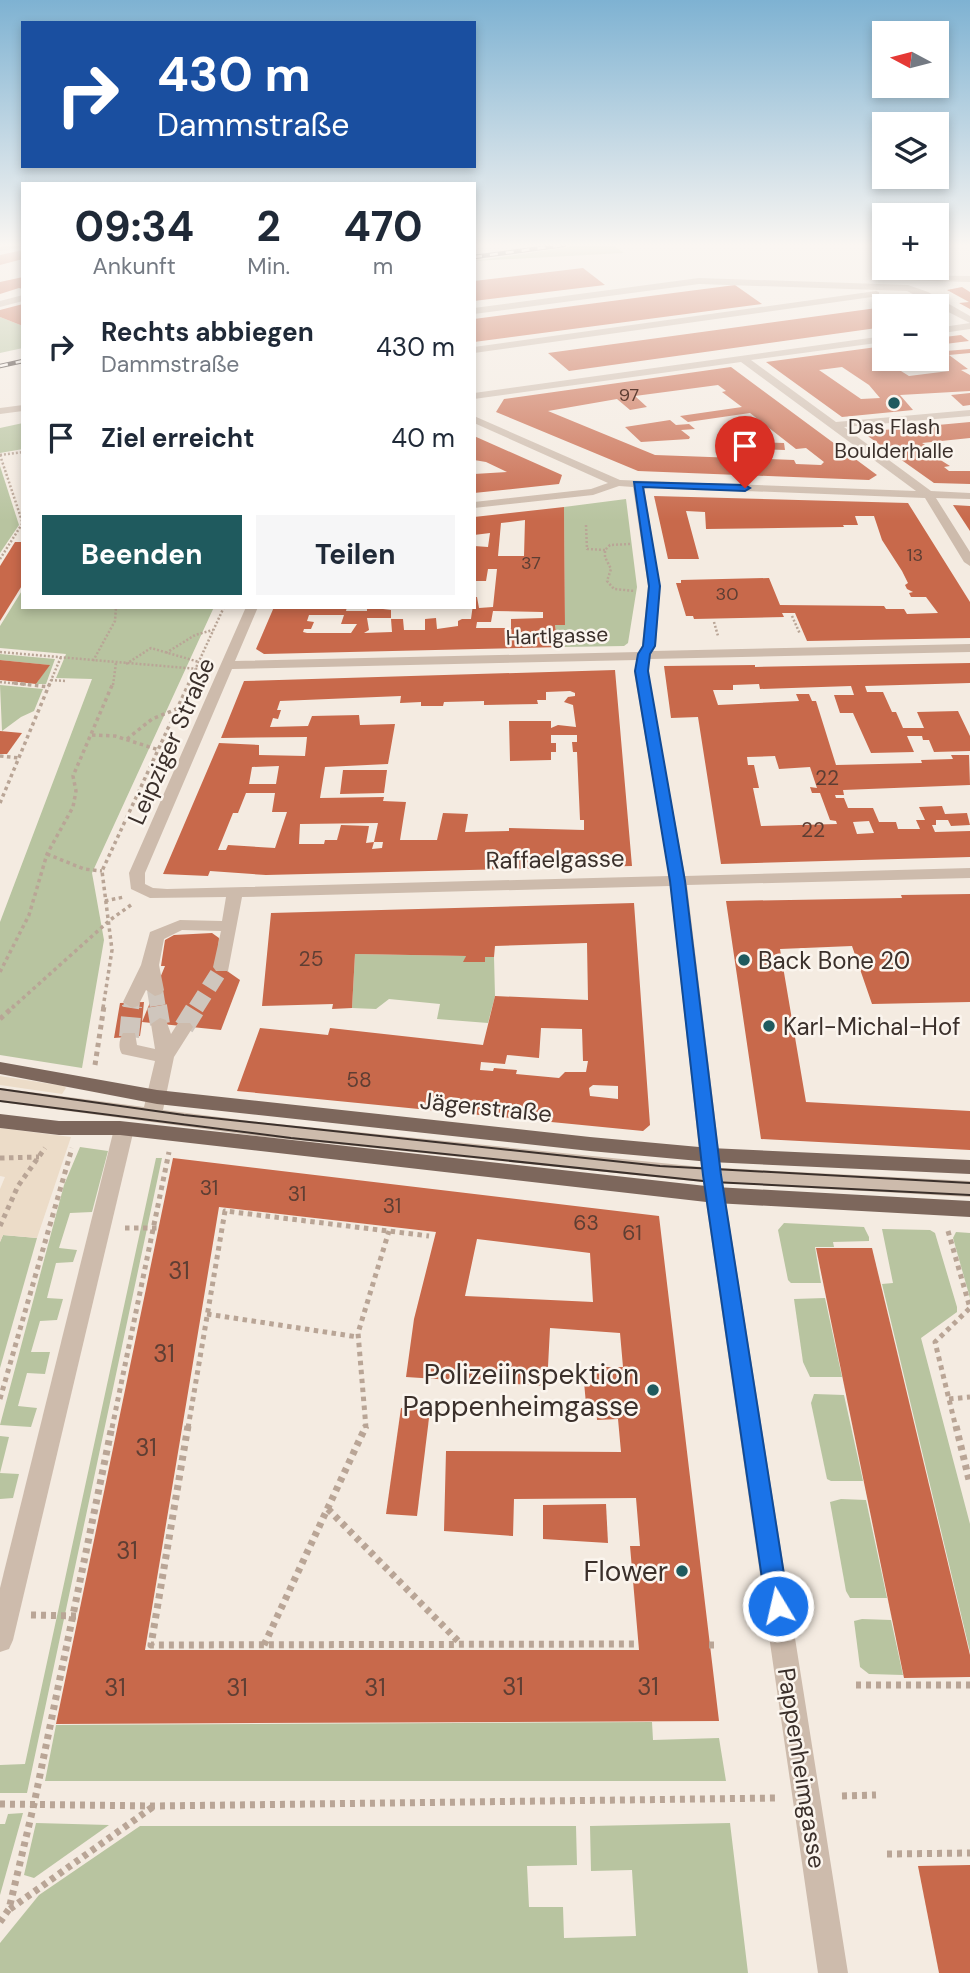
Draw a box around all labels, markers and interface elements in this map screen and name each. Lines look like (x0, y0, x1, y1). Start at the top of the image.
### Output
north arrow (872, 21, 948, 98)
map controls (872, 21, 949, 371)
text: 430 m (157, 42, 311, 106)
icon: right (42, 49, 133, 140)
text: Dammstraße (157, 104, 349, 146)
button: layers (872, 112, 949, 189)
text: 09:34 (74, 199, 194, 254)
text: 2 (257, 199, 281, 254)
text: 470 (343, 199, 423, 254)
button: + (872, 203, 949, 280)
text: Ankunft (93, 251, 176, 281)
text: Min. (247, 251, 290, 281)
text: m (373, 251, 393, 281)
button: − (872, 294, 949, 371)
text: Rechts abbiegen (101, 315, 314, 349)
icon: right (42, 328, 80, 366)
text: 430 m (376, 330, 455, 364)
text: Dammstraße (101, 349, 239, 379)
house number: 97 (619, 383, 639, 407)
marker: Das Flash Boulderhalle (886, 395, 902, 411)
place label: Das Flash Boulderhalle (834, 413, 954, 465)
pin (715, 416, 775, 488)
icon: arrive (42, 419, 80, 457)
text: Ziel erreicht (101, 421, 254, 455)
text: 40 m (391, 421, 455, 455)
icon: arrive (726, 427, 764, 465)
button: Beenden (42, 515, 242, 595)
button: Teilen (256, 515, 455, 595)
house number: 13 (907, 543, 923, 567)
house number: 37 (521, 551, 541, 575)
house number: 30 (716, 582, 738, 606)
street label: Hartlgasse (505, 620, 609, 652)
street label: Leipziger Straße (120, 653, 222, 829)
house number: 22 (815, 764, 839, 792)
house number: 22 (801, 816, 825, 844)
street label: Raffaelgasse (485, 842, 625, 876)
house number: 25 (299, 945, 323, 973)
place label: Back Bone 20 (758, 945, 910, 976)
marker: Back Bone 20 (736, 952, 752, 968)
place label: Karl-Michal-Hof (783, 1011, 960, 1042)
marker: Karl-Michal-Hof (761, 1018, 777, 1034)
house number: 58 (346, 1066, 372, 1094)
street label: Jägerstraße (418, 1085, 554, 1129)
house number: 31 (200, 1174, 218, 1202)
house number: 31 (288, 1180, 306, 1208)
house number: 31 (383, 1192, 401, 1220)
house number: 63 (573, 1209, 599, 1237)
house number: 61 (622, 1219, 642, 1247)
house number: 31 (168, 1255, 190, 1286)
house number: 31 (153, 1338, 175, 1369)
place label: Polizeiinspektion Pappenheimgasse (403, 1356, 639, 1425)
marker: Polizeiinspektion Pappenheimgasse (645, 1382, 661, 1398)
house number: 31 (135, 1432, 157, 1463)
house number: 31 (116, 1535, 138, 1566)
place label: Flower (584, 1553, 668, 1590)
marker: Flower (674, 1563, 690, 1579)
position arrow (741, 1569, 815, 1643)
street label: Pappenheimgasse (771, 1666, 833, 1870)
house number: 31 (502, 1671, 524, 1702)
house number: 31 (637, 1671, 659, 1702)
house number: 31 (104, 1672, 126, 1703)
house number: 31 (226, 1672, 248, 1703)
house number: 31 (364, 1672, 386, 1703)

